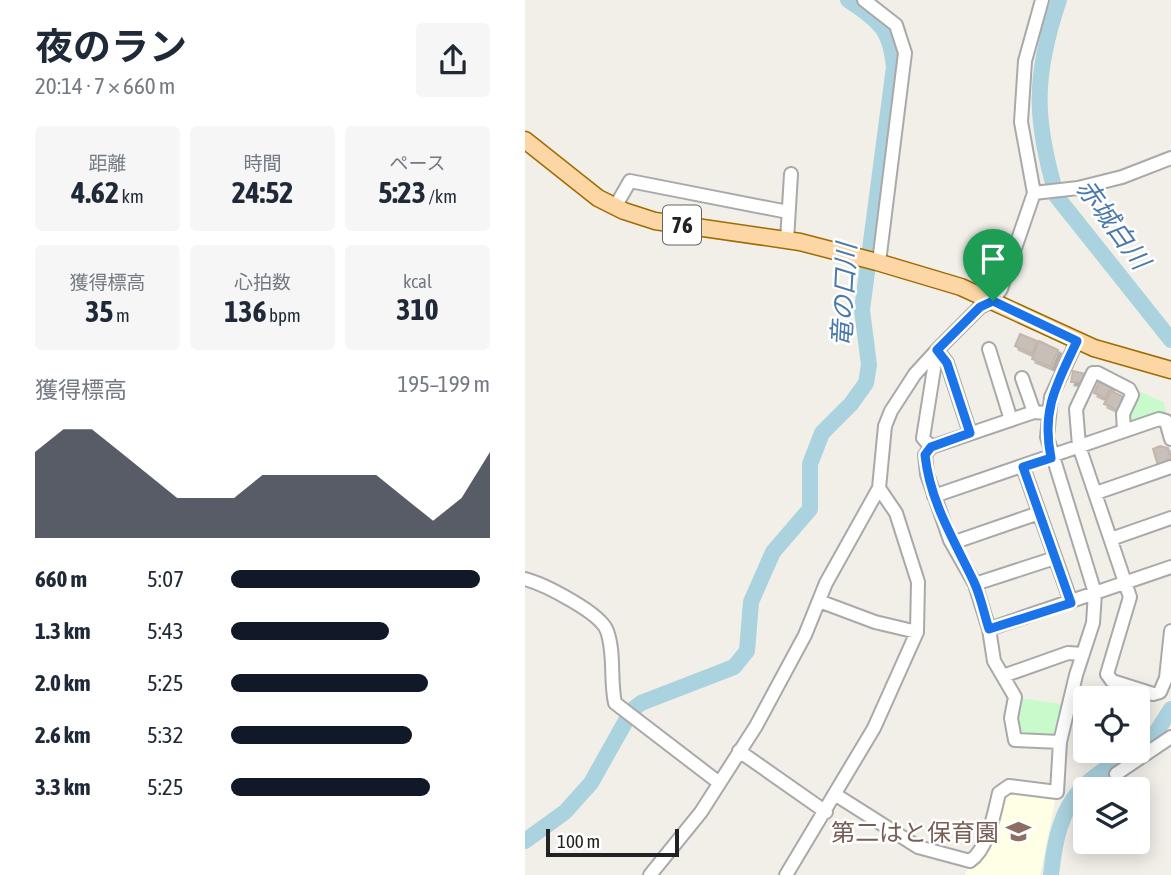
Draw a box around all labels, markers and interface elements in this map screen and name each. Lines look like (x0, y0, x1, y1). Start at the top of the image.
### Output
button: share (416, 23, 490, 97)
text: 夜のラン (35, 25, 187, 68)
text: 20:14 · 7 × 660 m (35, 73, 175, 99)
text: 距離 (88, 152, 127, 174)
text: 時間 (243, 152, 282, 174)
text: ペース (389, 152, 446, 174)
water label: 赤城白川 (1070, 173, 1157, 277)
text: 4.62 (71, 175, 119, 209)
text: 24:52 (232, 175, 293, 209)
text: 5:23 (378, 175, 426, 209)
text: km (119, 185, 144, 207)
text: /km (426, 185, 457, 207)
road number: 76 (663, 206, 701, 244)
pin (963, 229, 1023, 301)
water label: 竜の口川 (826, 239, 862, 348)
icon: arrive (974, 240, 1012, 278)
text: kcal (403, 270, 432, 292)
text: 獲得標高 (69, 271, 146, 293)
text: 心拍数 (234, 271, 291, 293)
text: 310 (396, 292, 439, 326)
text: 35 (85, 294, 113, 328)
text: 136 (224, 294, 267, 328)
text: m (113, 304, 130, 326)
text: bpm (267, 304, 301, 326)
text: 195–199 m (397, 371, 490, 397)
text: 獲得標高 (35, 377, 127, 403)
text: 660 m (35, 566, 87, 592)
text: 5:07 (147, 566, 184, 592)
text: 1.3 km (35, 618, 91, 644)
text: 5:43 (147, 618, 184, 644)
text: 2.0 km (35, 670, 91, 696)
text: 5:25 (147, 670, 184, 696)
map controls (1073, 686, 1150, 854)
button: locate (1073, 686, 1150, 763)
text: 2.6 km (35, 722, 91, 748)
text: 5:32 (147, 722, 184, 748)
text: 3.3 km (35, 774, 91, 800)
text: 5:25 (147, 774, 184, 800)
button: layers (1073, 777, 1150, 854)
school or university icon: 第二はと保育園 (1005, 818, 1033, 846)
place label: 第二はと保育園 (831, 819, 999, 846)
scale bar (546, 826, 679, 858)
text: 100 m (557, 830, 600, 852)

